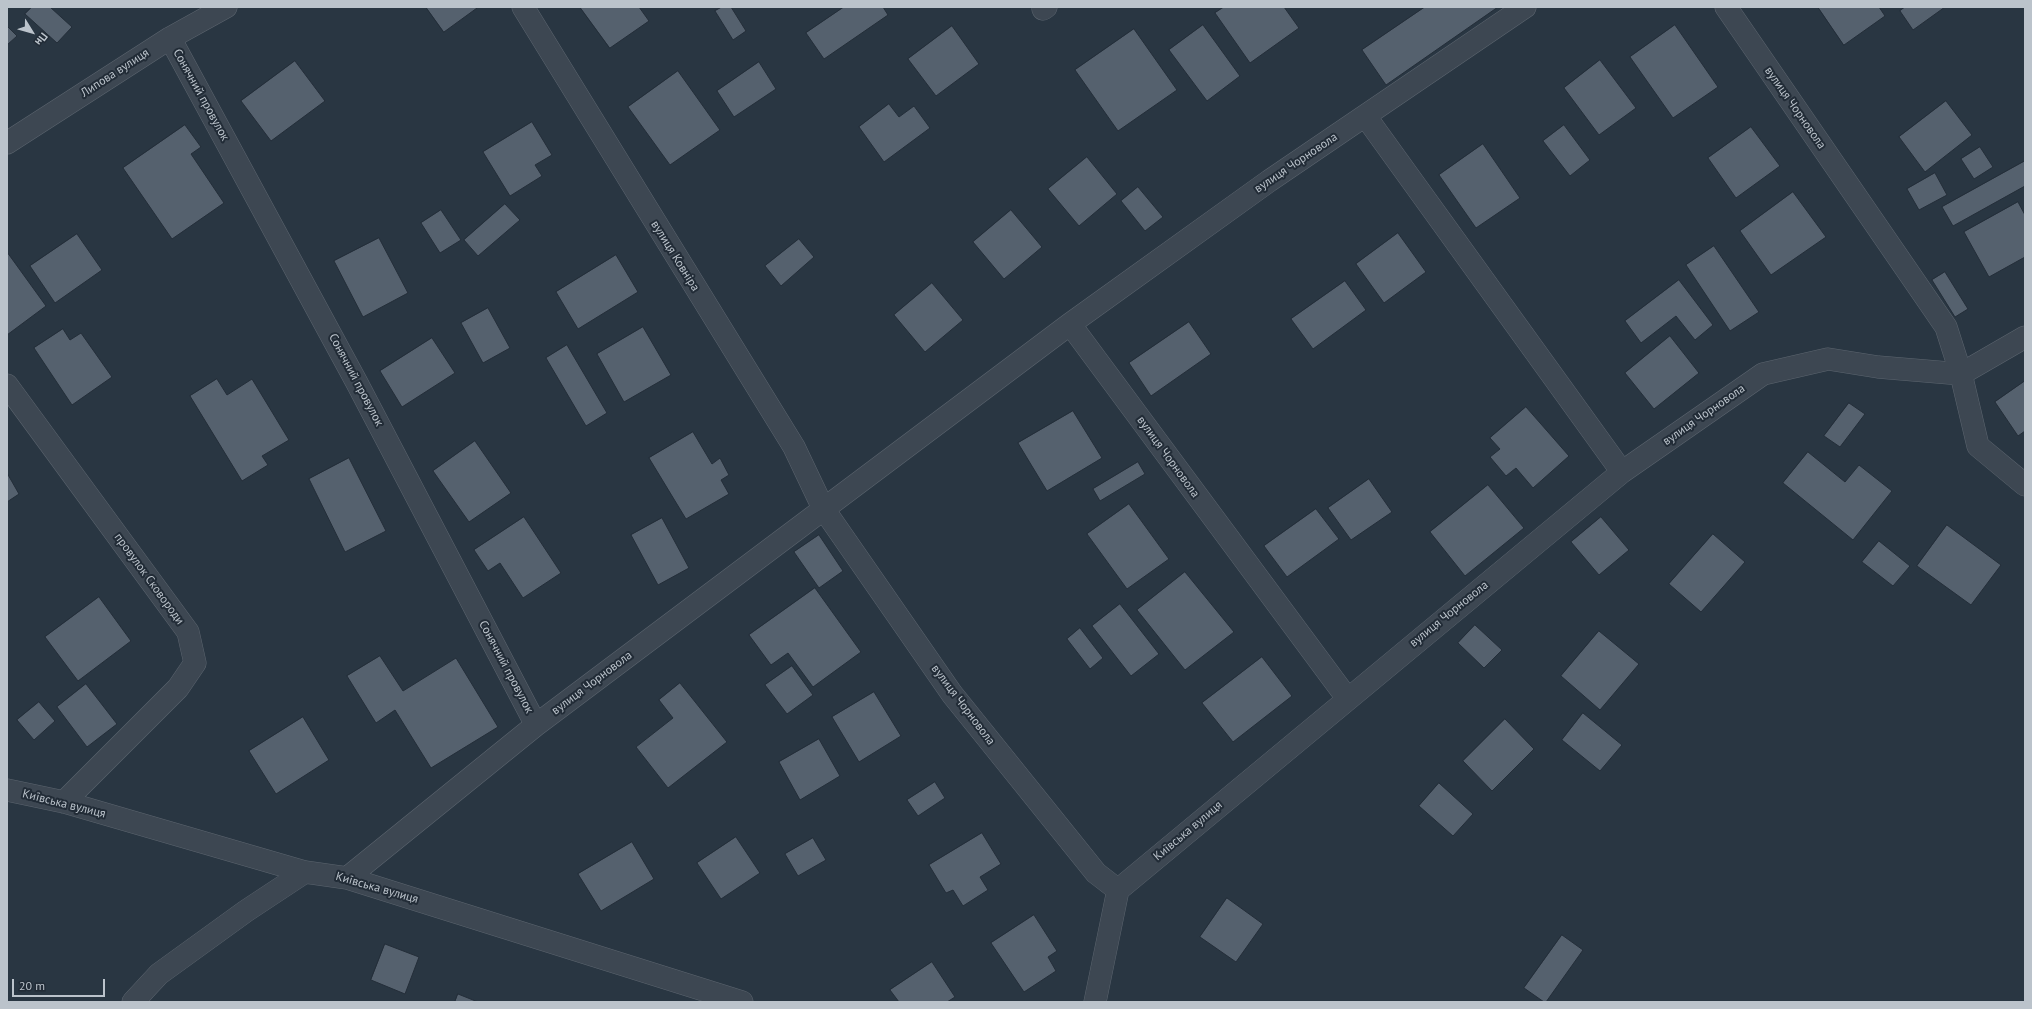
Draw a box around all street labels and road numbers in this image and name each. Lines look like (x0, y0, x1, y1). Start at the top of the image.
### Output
street label: Липова вулиця (78, 46, 152, 100)
street label: Сонячний провулок (170, 47, 232, 143)
street label: вулиця Чорновола (1761, 64, 1829, 152)
street label: вулиця Чорновола (1252, 130, 1340, 196)
street label: вулиця Ковніра (648, 218, 702, 294)
street label: Сонячний провулок (326, 331, 386, 429)
street label: вулиця Чорновола (1660, 381, 1748, 449)
street label: вулиця Чорновола (1134, 414, 1202, 500)
street label: провулок Сковороди (111, 531, 187, 627)
street label: вулиця Чорновола (1407, 578, 1491, 650)
street label: Сонячний провулок (476, 618, 536, 716)
street label: вулиця Чорновола (549, 648, 635, 718)
street label: вулиця Чорновола (928, 662, 998, 748)
street label: Київська вулиця (21, 787, 107, 821)
street label: Київська вулиця (1151, 798, 1225, 864)
street label: Київська вулиця (334, 869, 420, 907)

